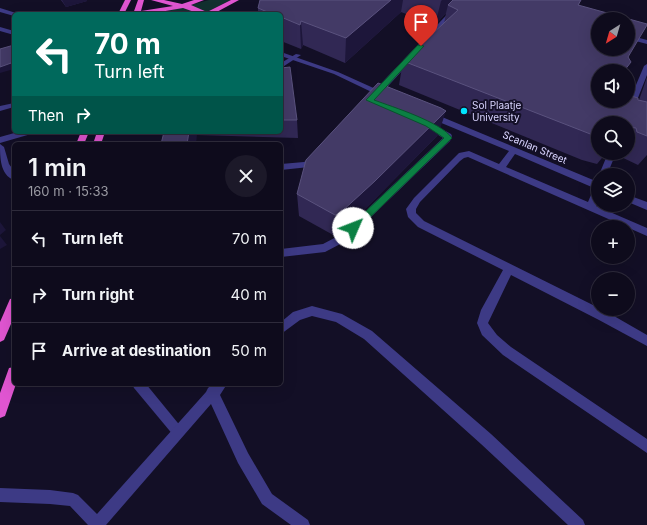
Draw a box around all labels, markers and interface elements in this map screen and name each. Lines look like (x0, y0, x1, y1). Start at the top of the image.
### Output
pin (404, 5, 438, 46)
icon: arrive (410, 11, 432, 33)
north arrow (591, 12, 635, 56)
map controls (591, 12, 635, 316)
text: 70 m (94, 27, 161, 61)
icon: left (28, 28, 80, 80)
text: Turn left (94, 61, 164, 82)
button: sound (591, 64, 635, 108)
place label: Sol Plaatje University (472, 99, 521, 123)
icon: right (72, 104, 94, 126)
text: Then (28, 106, 64, 125)
marker: Sol Plaatje University (459, 106, 469, 116)
button: search (591, 116, 635, 160)
street label: Scanlan Street (501, 128, 570, 166)
text: 1 min (28, 153, 87, 182)
button: close (225, 155, 267, 197)
button: layers (591, 168, 635, 212)
text: 160 m · 15:33 (28, 183, 109, 199)
position arrow (332, 207, 374, 249)
button: + (591, 220, 635, 264)
icon: left (28, 228, 50, 250)
text: Turn left (62, 229, 123, 248)
text: 70 m (232, 229, 267, 248)
button: − (591, 272, 635, 316)
icon: right (28, 284, 50, 306)
text: Turn right (62, 285, 134, 304)
text: 40 m (230, 285, 267, 304)
icon: arrive (28, 340, 50, 362)
text: Arrive at destination (62, 341, 211, 360)
text: 50 m (231, 341, 267, 360)

